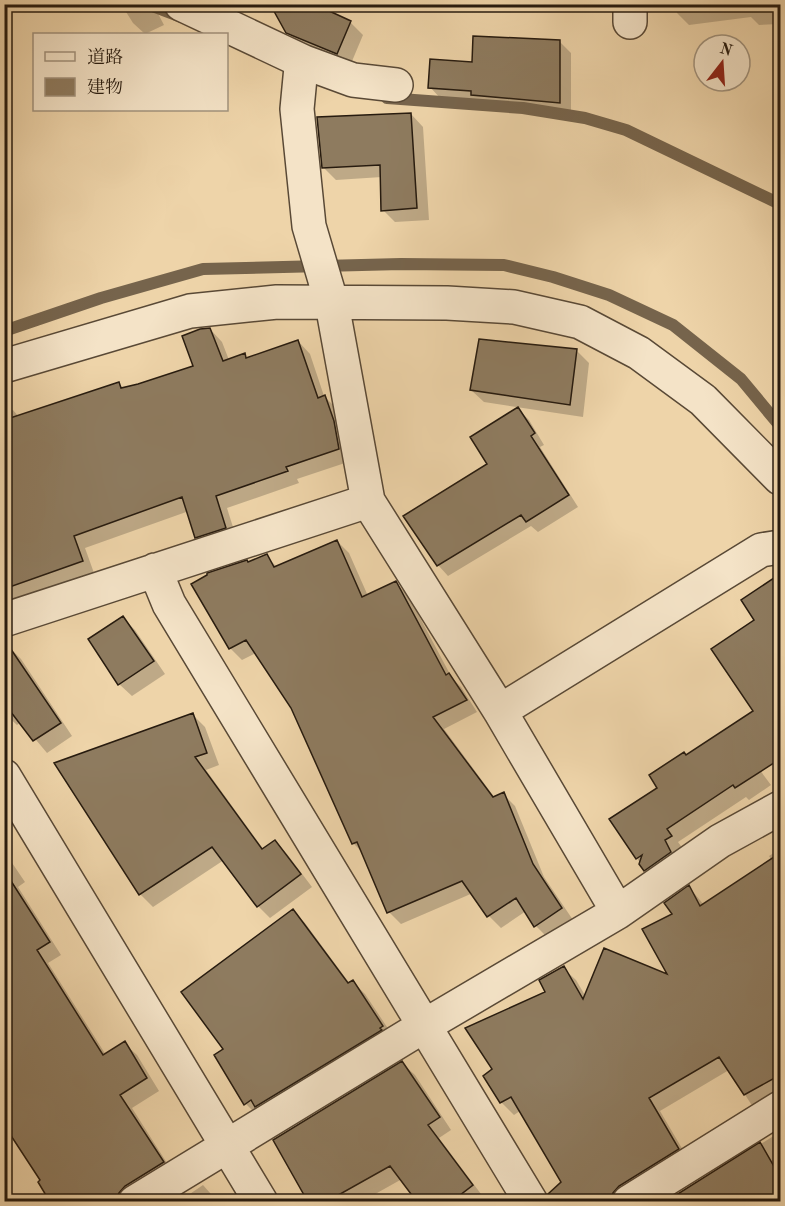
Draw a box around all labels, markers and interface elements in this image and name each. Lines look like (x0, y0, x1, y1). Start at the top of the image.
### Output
legend (33, 33, 228, 111)
north arrow (692, 33, 752, 93)
text: N (718, 41, 735, 60)
text: 道路 (87, 47, 123, 67)
text: 建物 (87, 77, 123, 97)

